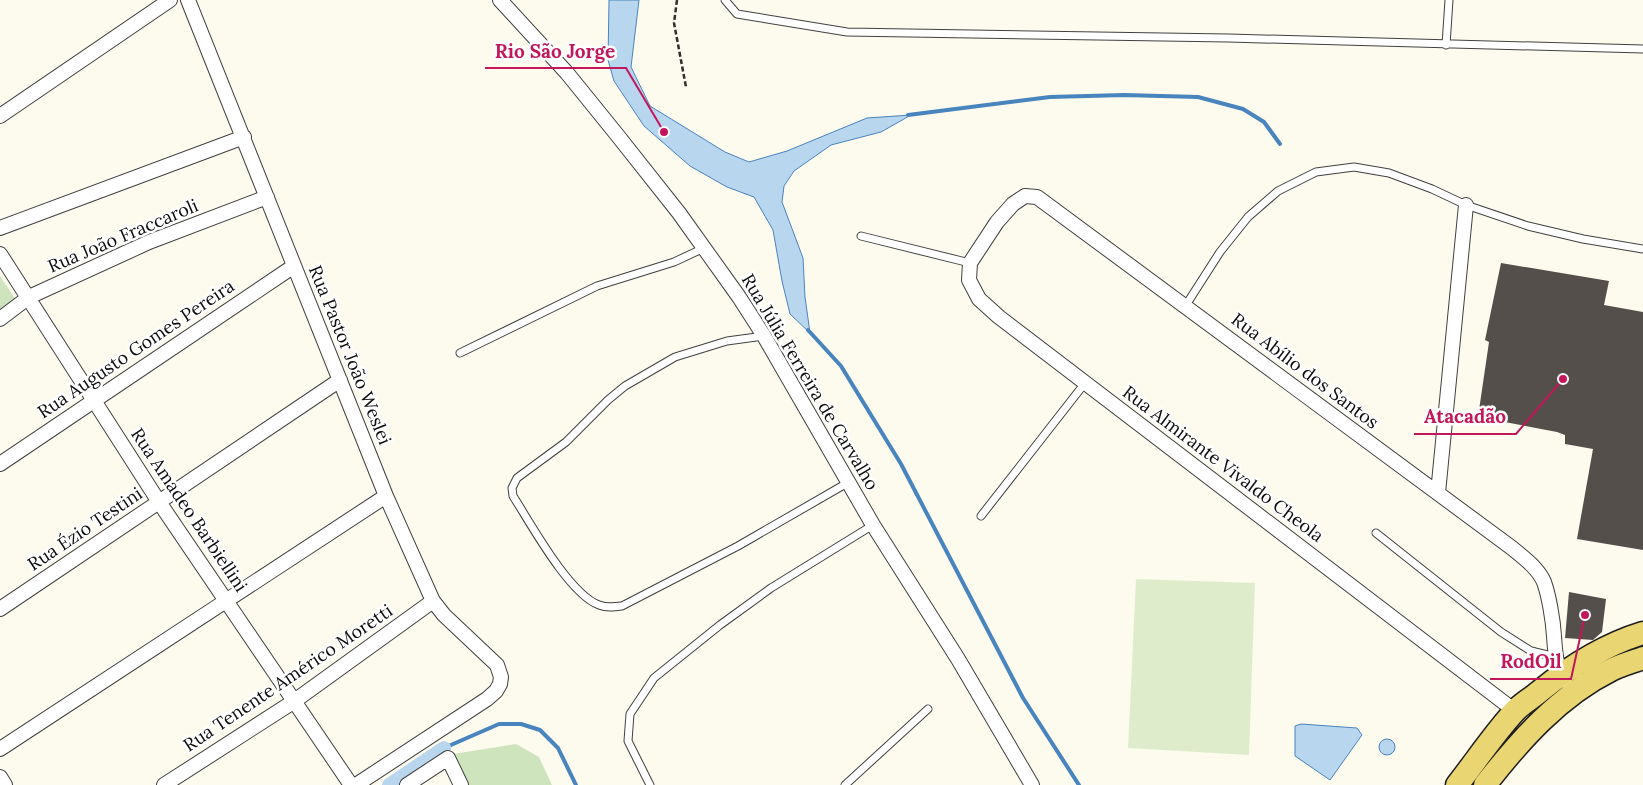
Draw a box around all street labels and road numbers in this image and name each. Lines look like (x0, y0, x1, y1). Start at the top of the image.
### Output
street label: Rua João Fraccaroli (44, 194, 201, 278)
street label: Rua Pastor João Weslei (304, 262, 397, 448)
street label: Rua Júlia Ferreira de Carvalho (737, 269, 884, 494)
street label: Rua Augusto Gomes Pereira (33, 274, 238, 423)
street label: Rua Abílio dos Santos (1227, 308, 1384, 434)
street label: Rua Almirante Vivaldo Cheola (1118, 380, 1328, 547)
street label: Rua Amadeo Barbiellini (126, 423, 253, 596)
street label: Rua Ézio Testini (23, 482, 147, 575)
street label: Rua Tenente Américo Moretti (179, 599, 397, 756)

